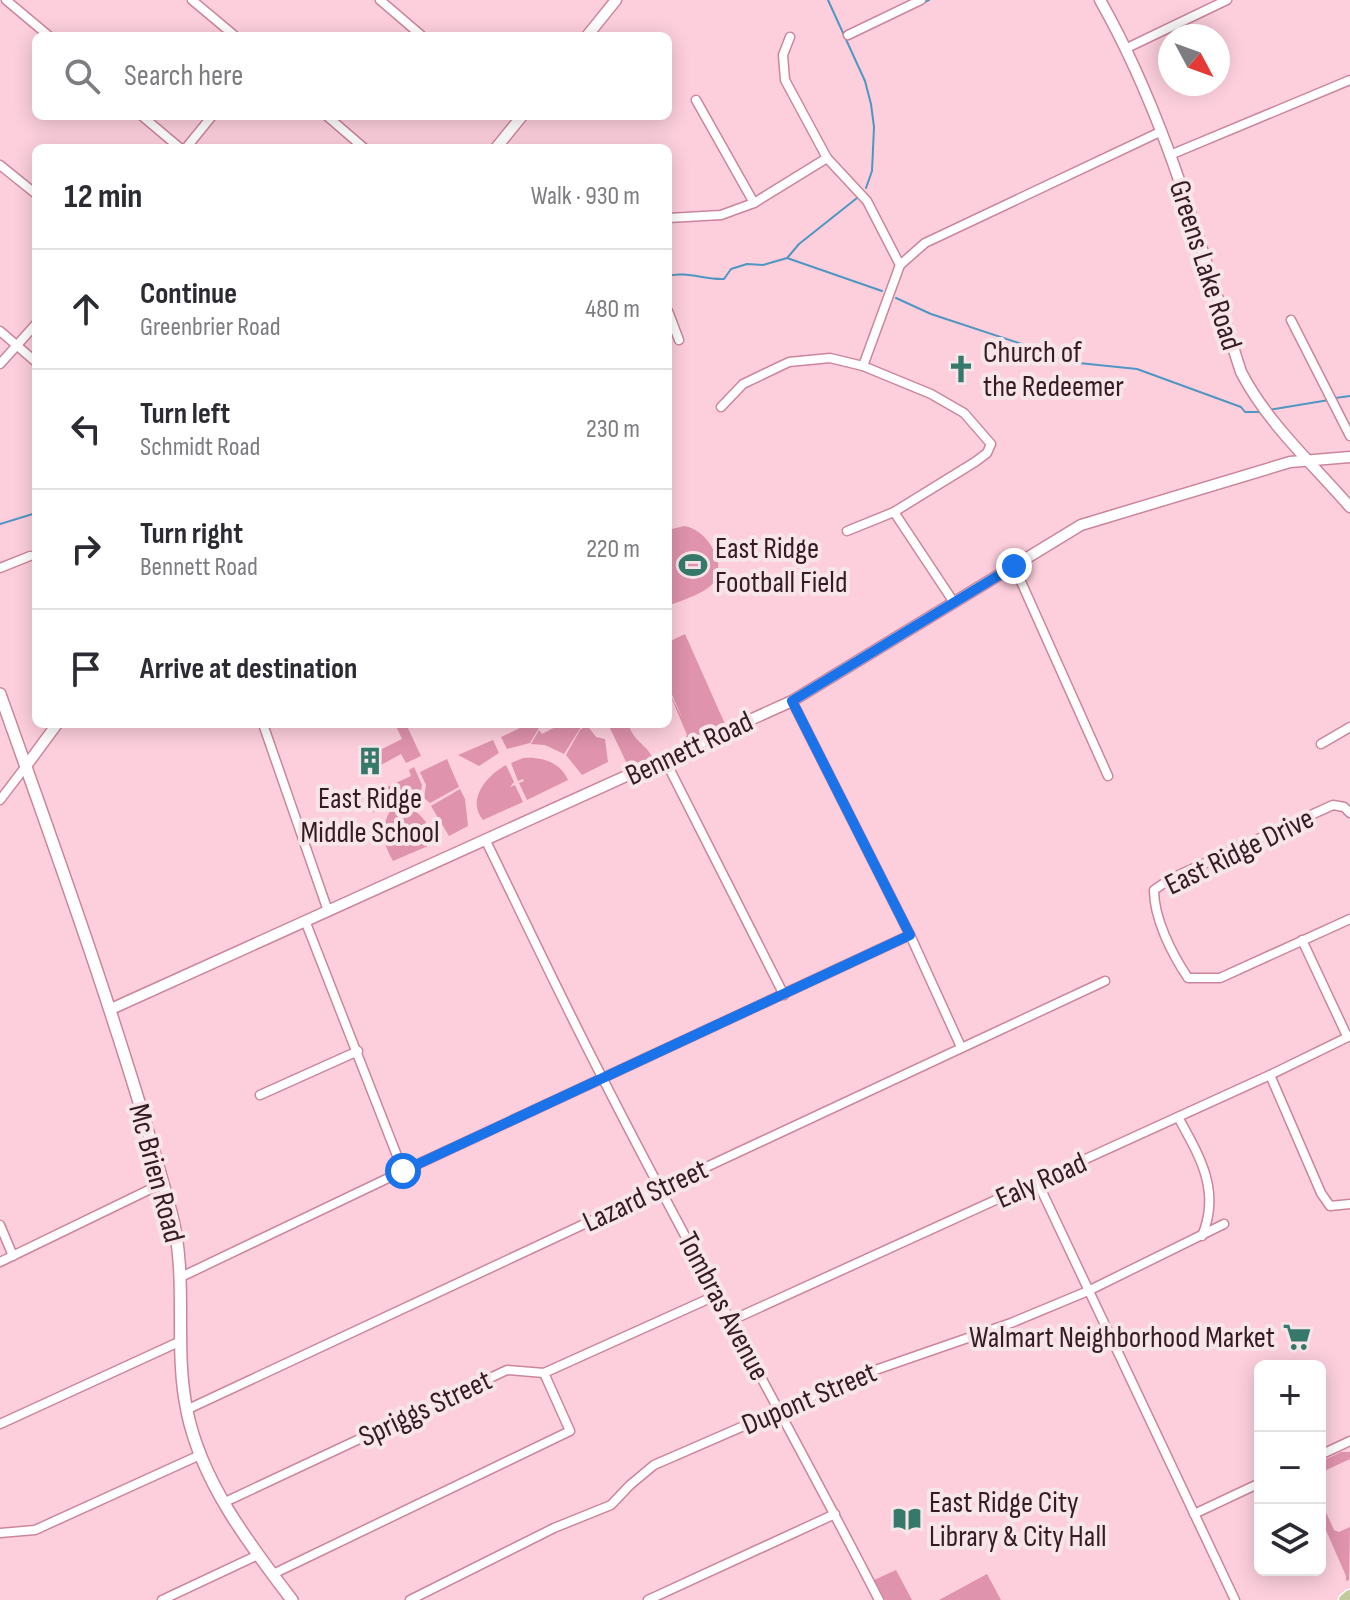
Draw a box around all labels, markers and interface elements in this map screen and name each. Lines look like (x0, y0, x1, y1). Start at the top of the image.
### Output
north arrow (1158, 24, 1230, 96)
search box (32, 32, 672, 120)
icon: search (60, 54, 104, 98)
text: Search here (124, 58, 243, 94)
text: 12 min (64, 176, 143, 217)
street label: Greens Lake Road (1161, 176, 1249, 355)
text: Walk · 930 m (531, 181, 640, 212)
text: Continue (140, 276, 237, 312)
icon: ahead (64, 287, 108, 331)
text: 480 m (585, 294, 640, 325)
text: Greenbrier Road (140, 312, 281, 343)
place label: Church of the Redeemer (983, 335, 1124, 405)
church icon: Church of the Redeemer (946, 354, 976, 384)
text: Turn left (140, 396, 230, 432)
icon: left (64, 407, 108, 451)
text: 230 m (586, 414, 640, 445)
text: Schmidt Road (140, 432, 260, 463)
text: Turn right (140, 516, 243, 552)
icon: right (64, 527, 108, 571)
place label: East Ridge Football Field (715, 531, 847, 601)
text: 220 m (586, 534, 640, 565)
route end (996, 548, 1032, 584)
sports icon: East Ridge Football Field (678, 550, 708, 580)
text: Bennett Road (140, 552, 258, 583)
icon: arrive (64, 647, 108, 691)
text: Arrive at destination (140, 651, 357, 687)
street label: Bennett Road (620, 704, 759, 794)
building icon: East Ridge Middle School (355, 746, 385, 776)
place label: East Ridge Middle School (301, 781, 440, 851)
street label: East Ridge Drive (1159, 800, 1320, 903)
street label: Mc Brien Road (120, 1100, 192, 1246)
street label: Ealy Road (991, 1145, 1092, 1217)
street label: Lazard Street (577, 1151, 714, 1240)
route start (385, 1153, 421, 1189)
street label: Tombras Avenue (669, 1226, 777, 1387)
place label: Walmart Neighborhood Market (969, 1320, 1275, 1356)
supermarket icon: Walmart Neighborhood Market (1282, 1322, 1312, 1352)
street label: Dupont Street (737, 1355, 882, 1443)
map controls (1254, 1360, 1326, 1576)
button: + (1254, 1360, 1326, 1432)
street label: Spriggs Street (353, 1363, 497, 1455)
button: − (1254, 1432, 1326, 1504)
place label: East Ridge City Library & City Hall (929, 1485, 1107, 1555)
library icon: East Ridge City Library & City Hall (892, 1504, 922, 1534)
button: layers (1254, 1504, 1326, 1576)

